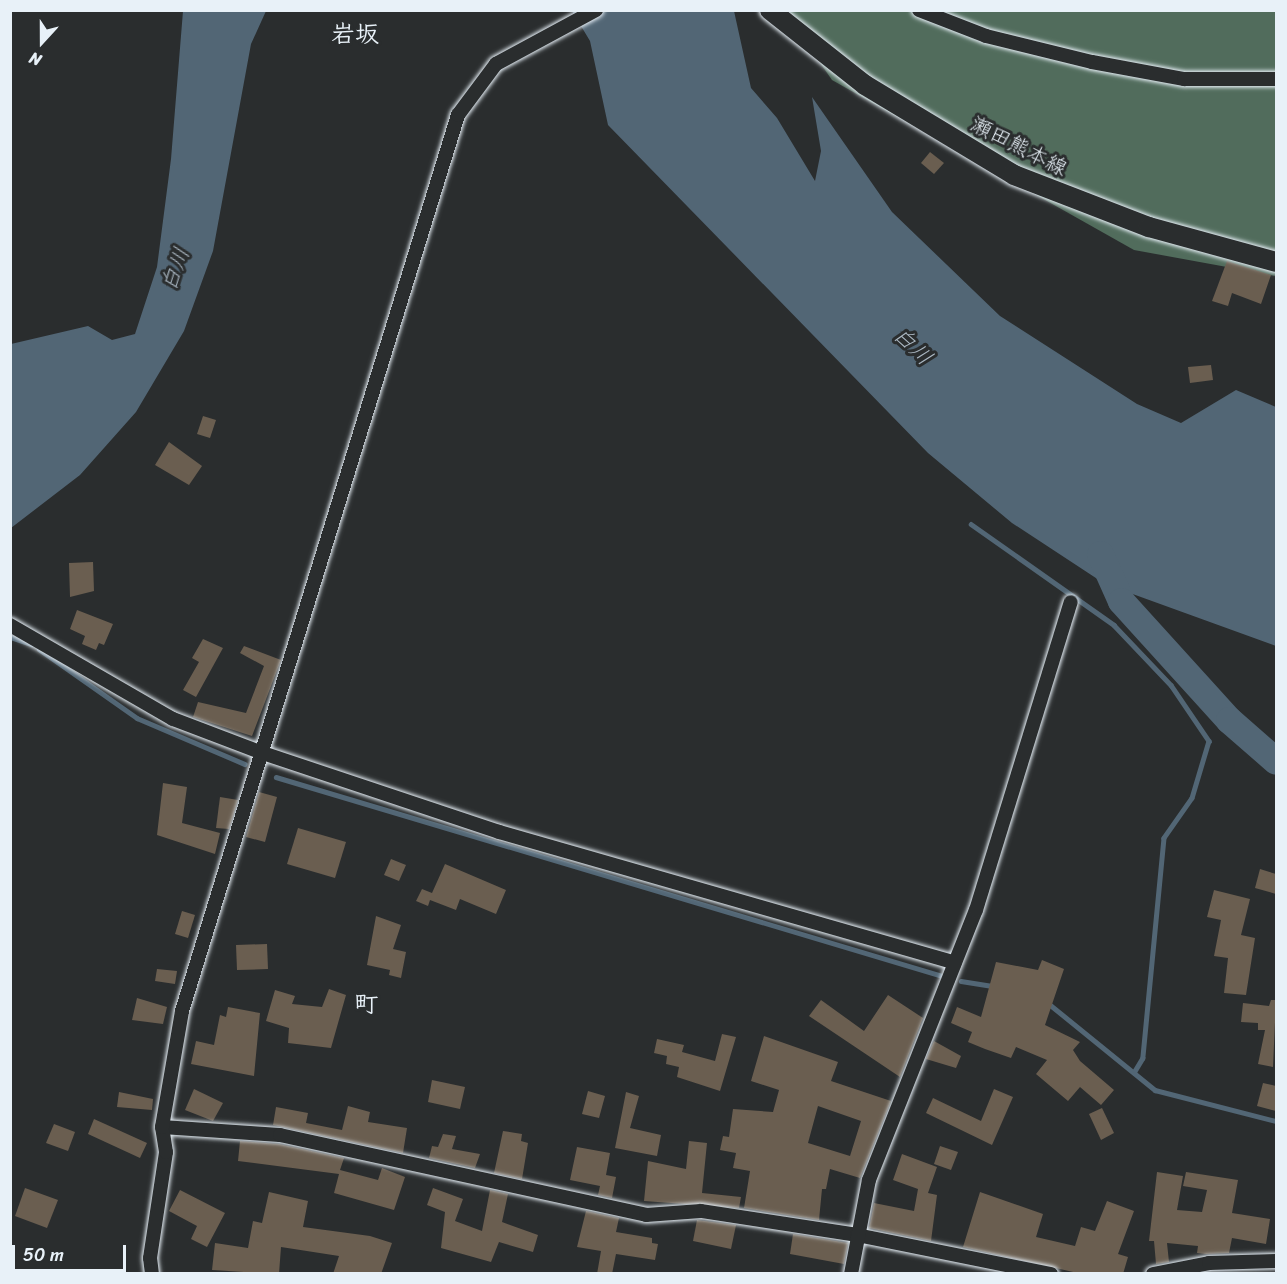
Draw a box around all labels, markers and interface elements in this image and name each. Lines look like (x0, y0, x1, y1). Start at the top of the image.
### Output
north arrow (12, 12, 72, 72)
district label: 岩坂 (331, 21, 379, 49)
text: N (25, 44, 46, 75)
street label: 瀬田熊本線 (967, 111, 1071, 181)
water label: 白川 (155, 244, 195, 294)
water label: 白川 (888, 321, 938, 371)
district label: 町 (354, 991, 378, 1019)
scale bar (15, 1233, 129, 1271)
text: 50 m (23, 1239, 64, 1271)

